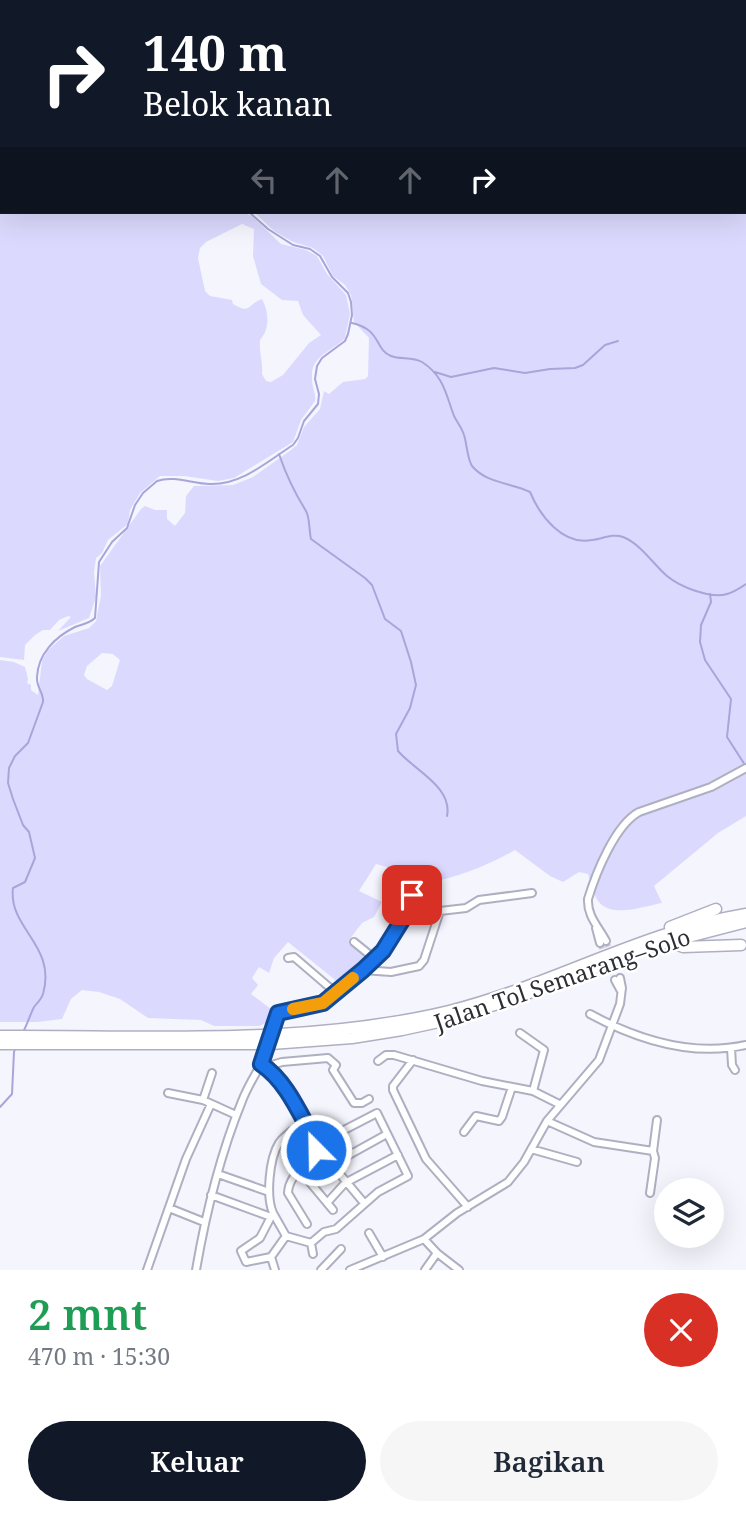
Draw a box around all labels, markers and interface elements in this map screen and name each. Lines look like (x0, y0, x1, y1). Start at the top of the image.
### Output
text: 140 m (143, 19, 287, 85)
icon: right (28, 28, 119, 119)
text: Belok kanan (143, 82, 333, 125)
icon: left (245, 161, 283, 199)
icon: ahead (318, 161, 356, 199)
icon: ahead (391, 161, 429, 199)
icon: right (464, 161, 502, 199)
pin (382, 865, 442, 925)
icon: arrive (393, 876, 431, 914)
street label: Jalan Tol Semarang–Solo (429, 920, 694, 1038)
position arrow (279, 1113, 353, 1187)
map controls (654, 1178, 724, 1248)
button: layers (654, 1178, 724, 1248)
text: 2 mnt (28, 1285, 147, 1342)
button: close (644, 1293, 718, 1367)
text: 470 m · 15:30 (28, 1340, 170, 1372)
button: Keluar (28, 1421, 366, 1501)
button: Bagikan (380, 1421, 718, 1501)

